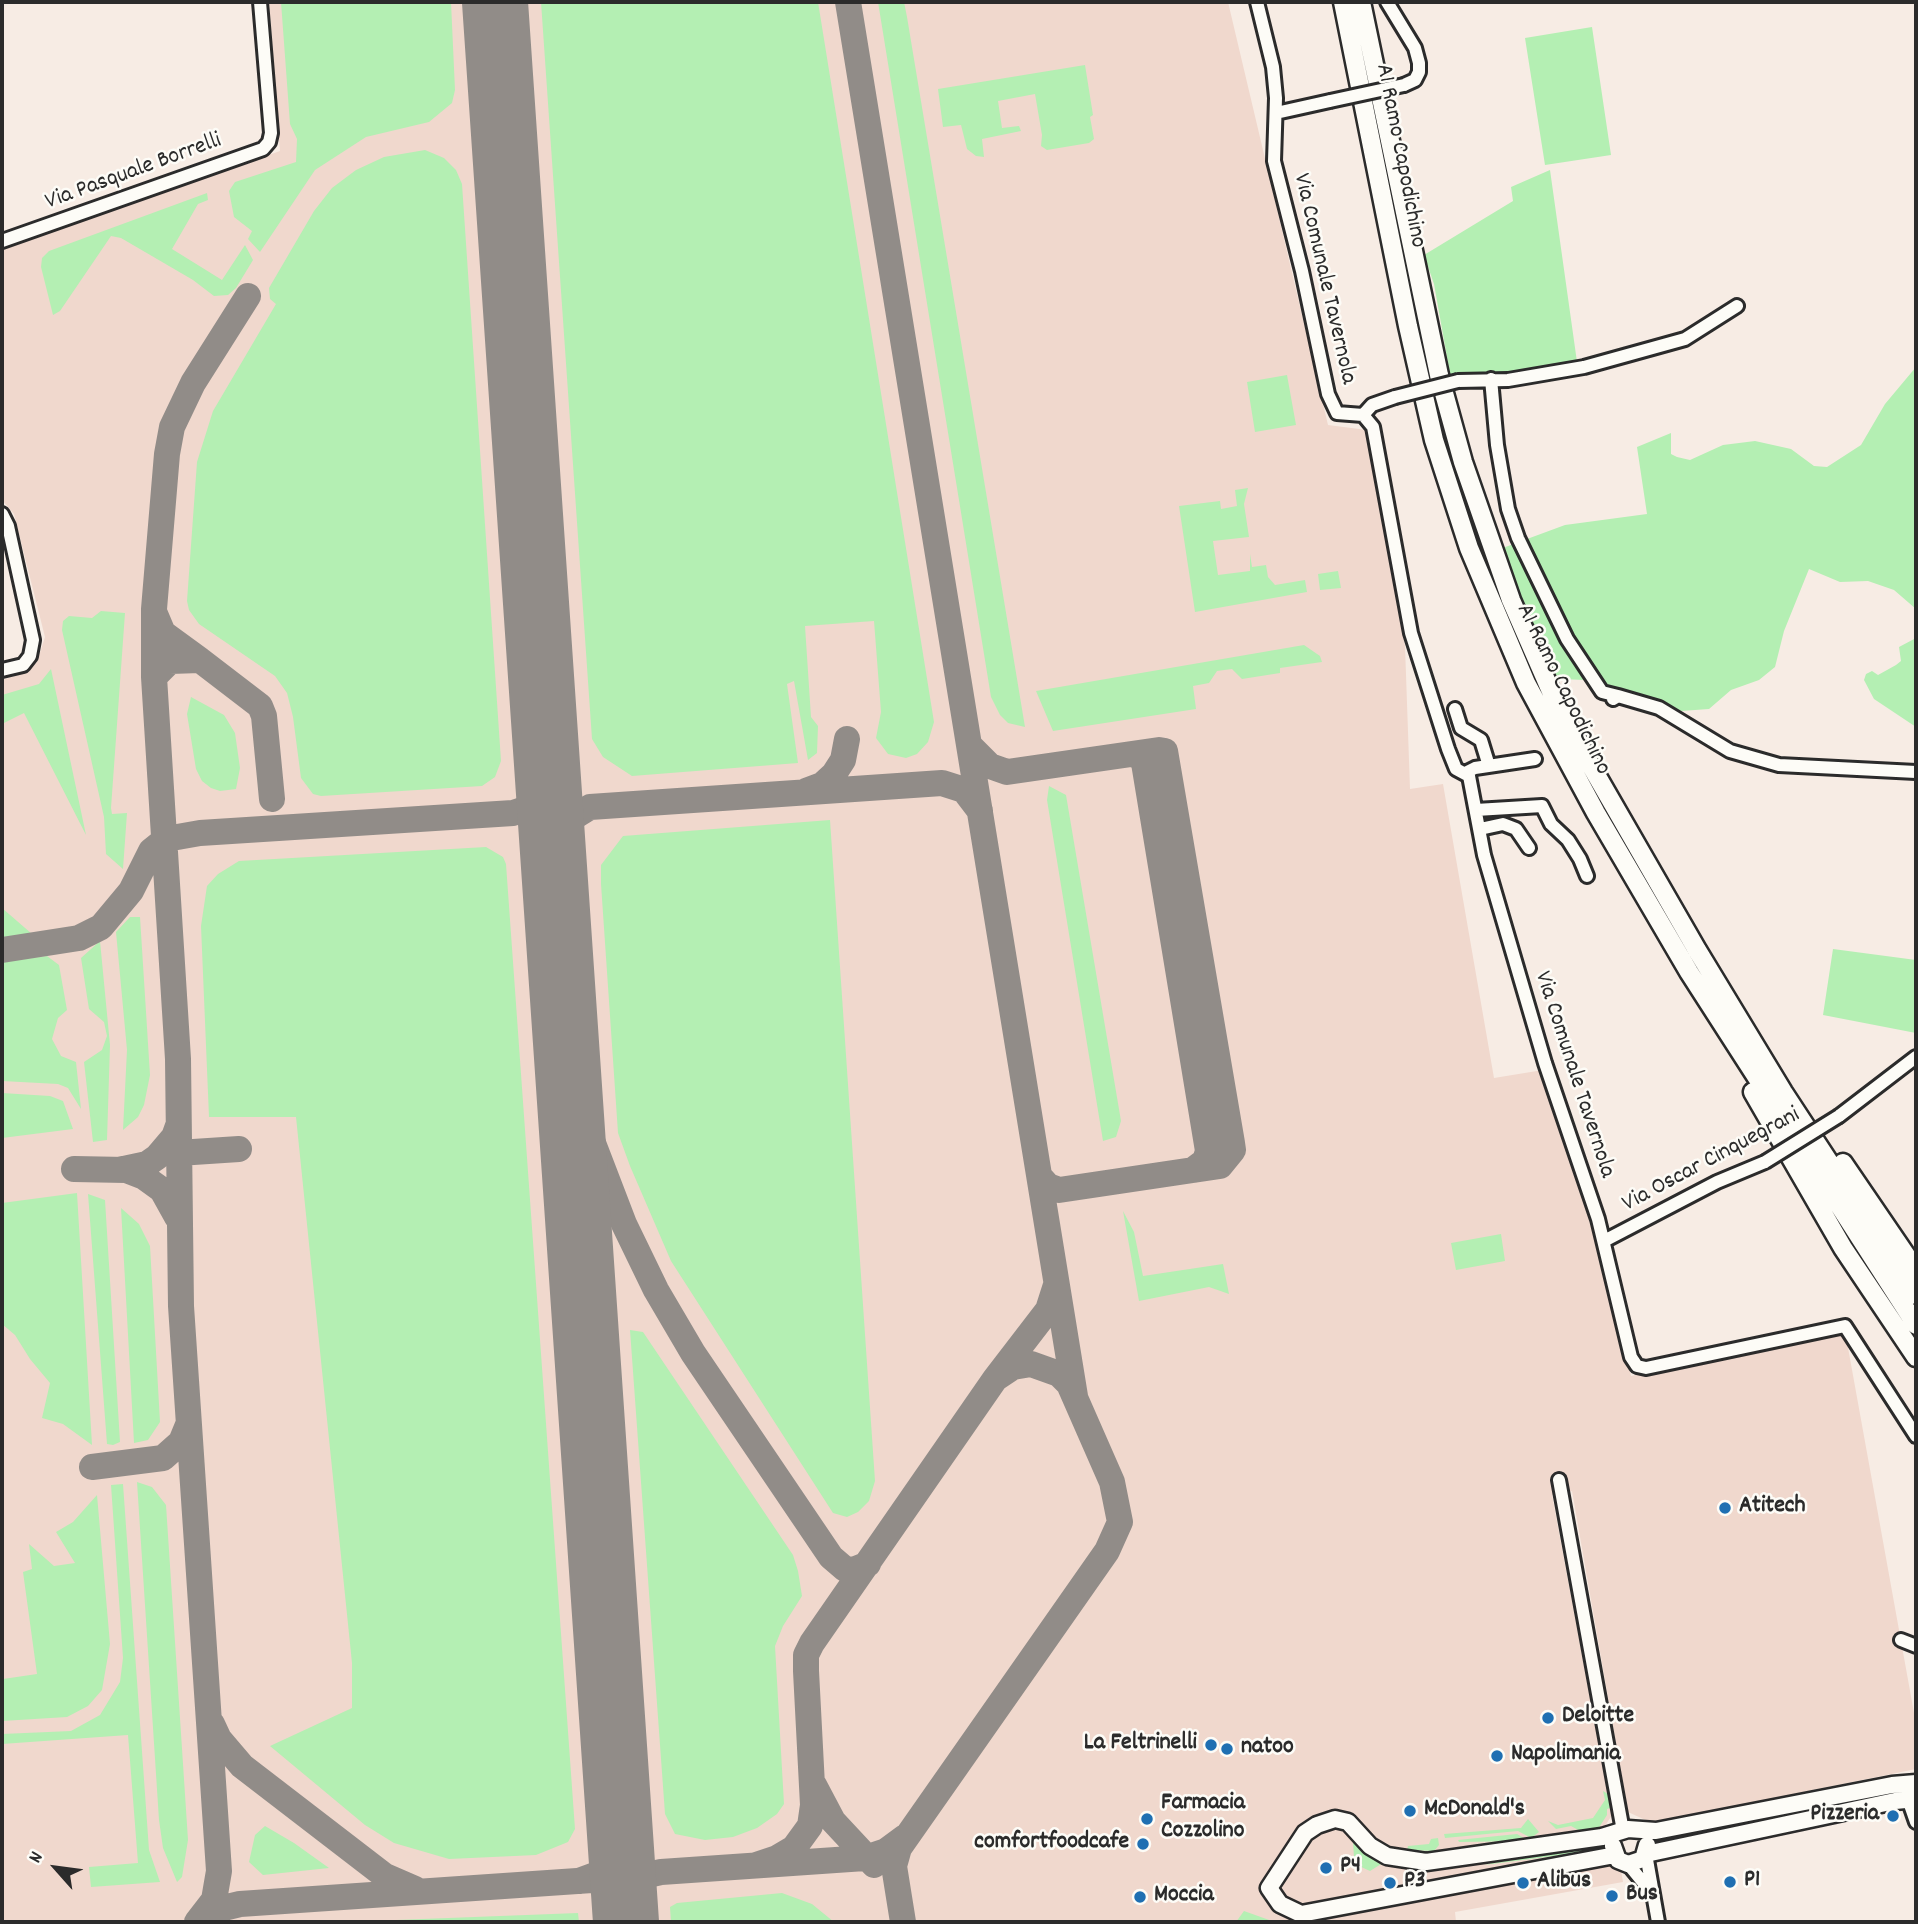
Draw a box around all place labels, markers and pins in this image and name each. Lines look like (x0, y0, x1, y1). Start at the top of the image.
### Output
place label: Atitech (1739, 1494, 1805, 1522)
marker: Atitech (1717, 1500, 1733, 1516)
place label: Deloitte (1562, 1704, 1634, 1732)
marker: Deloitte (1540, 1710, 1556, 1726)
place label: La Feltrinelli (1084, 1731, 1197, 1759)
place label: natoo (1241, 1735, 1294, 1763)
marker: La Feltrinelli (1203, 1737, 1219, 1753)
marker: natoo (1219, 1741, 1235, 1757)
place label: Napolimania (1511, 1742, 1620, 1770)
marker: Napolimania (1489, 1748, 1505, 1764)
place label: Farmacia Cozzolino (1161, 1791, 1245, 1847)
place label: McDonald's (1424, 1797, 1525, 1825)
place label: Pizzeria (1810, 1802, 1879, 1830)
marker: McDonald's (1402, 1803, 1418, 1819)
marker: Pizzeria (1885, 1808, 1901, 1824)
marker: Farmacia Cozzolino (1139, 1811, 1155, 1827)
place label: comfortfoodcafe (974, 1830, 1129, 1858)
marker: comfortfoodcafe (1135, 1836, 1151, 1852)
place label: P4 (1340, 1854, 1361, 1882)
marker: P4 (1318, 1860, 1334, 1876)
place label: P1 (1744, 1868, 1760, 1896)
place label: P3 (1404, 1869, 1426, 1897)
place label: Alibus (1537, 1869, 1591, 1897)
marker: P1 (1722, 1874, 1738, 1890)
marker: P3 (1382, 1875, 1398, 1891)
marker: Alibus (1515, 1875, 1531, 1891)
place label: Bus (1626, 1882, 1658, 1910)
place label: Moccia (1154, 1883, 1214, 1911)
marker: Bus (1604, 1888, 1620, 1904)
marker: Moccia (1132, 1889, 1148, 1905)

